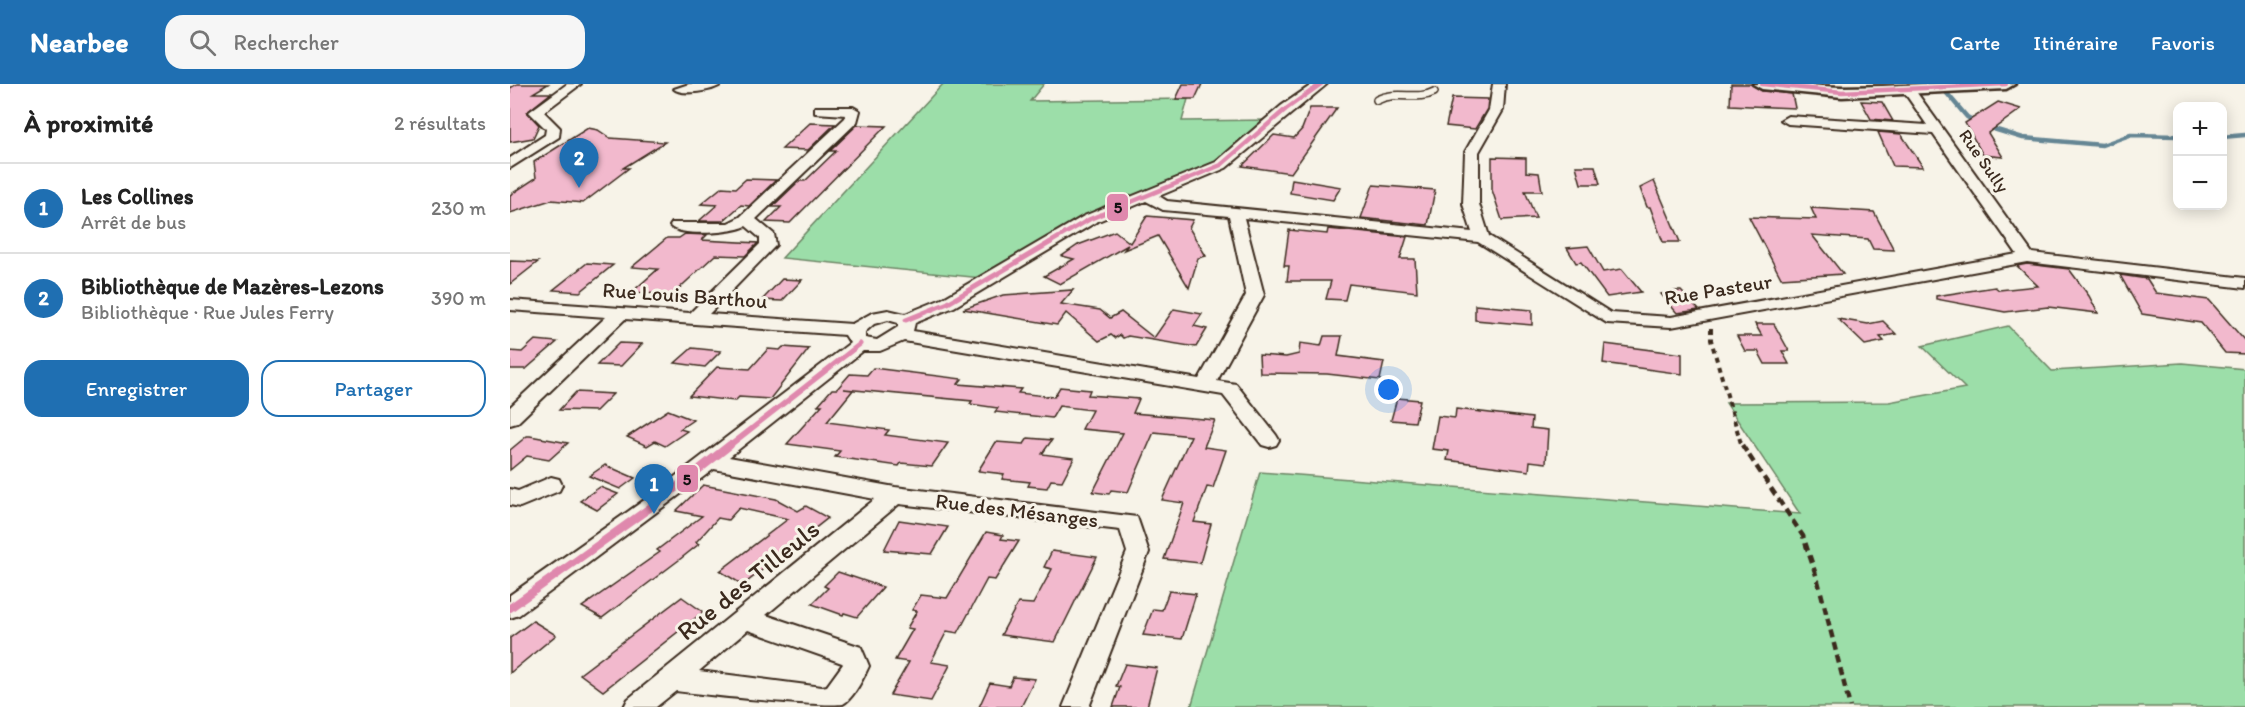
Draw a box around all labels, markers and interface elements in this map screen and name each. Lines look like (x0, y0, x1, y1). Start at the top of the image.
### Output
search box (165, 15, 585, 69)
text: Nearbee (30, 25, 129, 59)
icon: search (186, 26, 219, 59)
text: Rechercher (234, 29, 339, 56)
text: Carte (1950, 30, 2000, 55)
text: Itinéraire (2033, 30, 2118, 55)
text: Favoris (2151, 30, 2215, 55)
map controls (2173, 102, 2227, 210)
button: + (2173, 102, 2227, 156)
text: À proximité (24, 107, 153, 139)
text: 2 résultats (394, 111, 486, 135)
street label: Rue Sully (1954, 125, 2014, 197)
pin: 2 (560, 138, 598, 188)
button: − (2173, 156, 2227, 210)
text: Les Collines (81, 183, 193, 210)
line badge: 5 (1106, 193, 1129, 222)
text: 1 (39, 196, 48, 220)
text: 230 m (431, 196, 486, 220)
text: 5 (1114, 198, 1123, 217)
text: Arrêt de bus (81, 210, 186, 234)
street label: Rue Pasteur (1662, 268, 1774, 310)
text: Bibliothèque de Mazères-Lezons (81, 273, 384, 300)
street label: Rue Louis Barthou (602, 277, 768, 313)
text: 2 (38, 286, 49, 310)
text: 390 m (431, 286, 486, 310)
text: Bibliothèque · Rue Jules Ferry (81, 300, 334, 324)
button: Enregistrer (24, 360, 249, 417)
button: Partager (261, 360, 486, 417)
your location (1374, 375, 1403, 404)
pin: 1 (634, 464, 674, 514)
line badge: 5 (676, 464, 699, 493)
text: 5 (683, 470, 692, 489)
street label: Rue des Mésanges (934, 488, 1100, 532)
street label: Rue des Tilleuls (670, 513, 826, 647)

